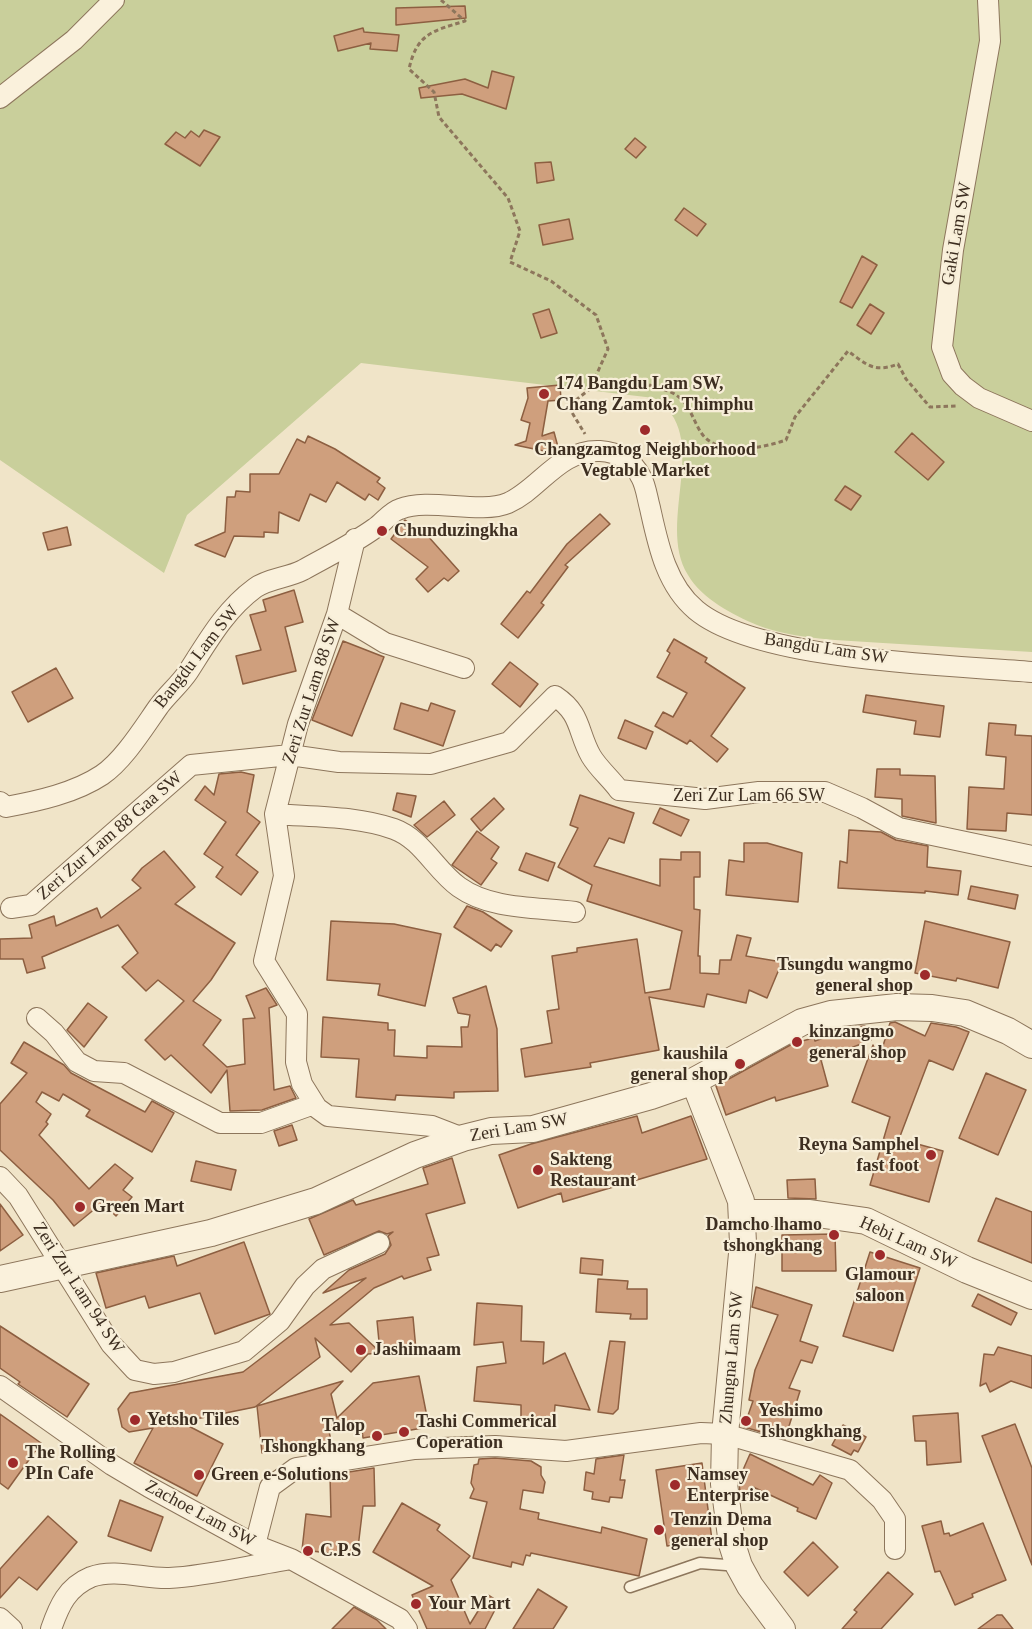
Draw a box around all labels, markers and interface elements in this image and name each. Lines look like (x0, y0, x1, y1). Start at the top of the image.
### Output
street label: Gaki Lam SW (937, 181, 977, 287)
place label: 174 Bangdu Lam SW, Chang Zamtok, Thimphu (556, 373, 754, 416)
marker: 174 Bangdu Lam SW, Chang Zamtok, Thimphu (537, 387, 551, 401)
marker: Changzamtog Neighborhood Vegtable Market (638, 423, 652, 437)
place label: Changzamtog Neighborhood Vegtable Market (534, 439, 756, 482)
place label: Chunduzingkha (394, 520, 518, 542)
marker: Chunduzingkha (375, 524, 389, 538)
street label: Bangdu Lam SW (150, 601, 244, 713)
street label: Zeri Zur Lam 88 SW (278, 615, 346, 767)
street label: Bangdu Lam SW (763, 629, 889, 669)
street label: Zeri Zur Lam 88 Gaa SW (33, 767, 187, 905)
street label: Zeri Zur Lam 66 SW (673, 785, 825, 807)
place label: Tsungdu wangmo general shop (777, 954, 913, 996)
marker: Tsungdu wangmo general shop (918, 968, 932, 982)
place label: kinzangmo general shop (809, 1021, 907, 1064)
marker: kinzangmo general shop (790, 1035, 804, 1049)
place label: kaushila general shop (630, 1043, 728, 1086)
marker: kaushila general shop (733, 1057, 747, 1071)
street label: Zeri Lam SW (468, 1109, 570, 1147)
place label: Reyna Samphel fast foot (798, 1134, 919, 1176)
marker: Reyna Samphel fast foot (924, 1148, 938, 1162)
place label: Sakteng Restaurant (550, 1149, 636, 1192)
marker: Sakteng Restaurant (531, 1163, 545, 1177)
place label: Green Mart (92, 1196, 184, 1218)
marker: Green Mart (73, 1200, 87, 1214)
street label: Hebi Lam SW (856, 1212, 960, 1274)
place label: Damcho lhamo tshongkhang (706, 1214, 822, 1256)
street label: Zeri Zur Lam 94 SW (28, 1218, 128, 1358)
marker: Damcho lhamo tshongkhang (827, 1228, 841, 1242)
marker: Glamour saloon (873, 1248, 887, 1262)
place label: Glamour saloon (845, 1264, 915, 1306)
street label: Zhungna Lam SW (715, 1291, 749, 1425)
place label: Jashimaam (373, 1339, 461, 1361)
marker: Jashimaam (354, 1343, 368, 1357)
place label: Yeshimo Tshongkhang (758, 1400, 861, 1442)
place label: Yetsho Tiles (147, 1409, 239, 1431)
place label: Tashi Commerical Coperation (416, 1411, 557, 1454)
marker: Yetsho Tiles (128, 1413, 142, 1427)
marker: Yeshimo Tshongkhang (739, 1414, 753, 1428)
place label: Talop Tshongkhang (262, 1415, 365, 1458)
marker: Tashi Commerical Coperation (397, 1425, 411, 1439)
marker: Talop Tshongkhang (370, 1429, 384, 1443)
place label: The Rolling PIn Cafe (25, 1442, 116, 1484)
marker: The Rolling PIn Cafe (6, 1456, 20, 1470)
place label: Green e-Solutions (211, 1464, 348, 1486)
place label: Namsey Enterprise (687, 1464, 769, 1506)
marker: Green e-Solutions (192, 1468, 206, 1482)
street label: Zachoe Lam SW (141, 1476, 259, 1552)
marker: Namsey Enterprise (668, 1478, 682, 1492)
place label: Tenzin Dema general shop (671, 1509, 772, 1552)
marker: Tenzin Dema general shop (652, 1523, 666, 1537)
place label: C.P.S (320, 1540, 361, 1562)
marker: C.P.S (301, 1544, 315, 1558)
place label: Your Mart (428, 1593, 510, 1615)
marker: Your Mart (409, 1597, 423, 1611)

